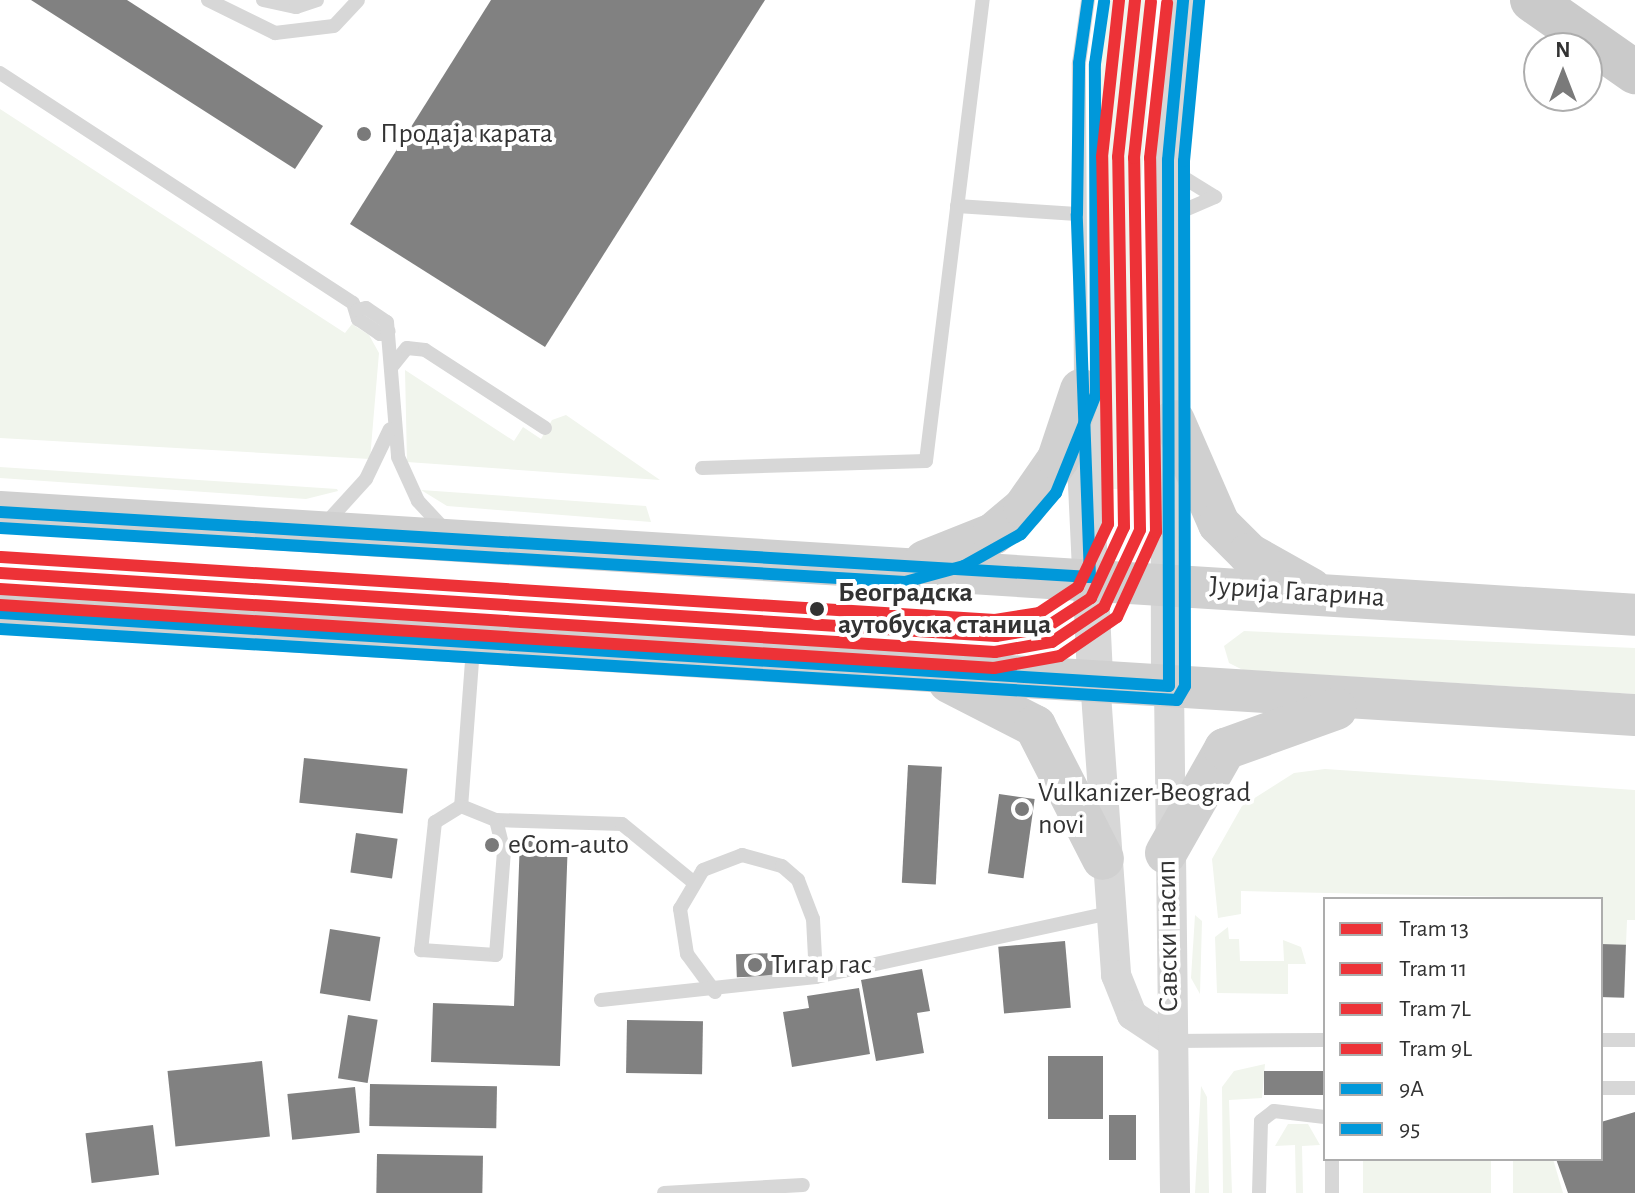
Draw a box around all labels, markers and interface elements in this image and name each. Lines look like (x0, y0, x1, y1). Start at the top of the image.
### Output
north arrow (1523, 32, 1603, 112)
text: N (1555, 39, 1571, 61)
place label: Продаја карата (380, 117, 553, 151)
marker: Продаја карата (355, 125, 373, 143)
street label: Јурија Гагарина (1208, 569, 1386, 615)
place label: Београдска аутобуска станица (838, 576, 1051, 642)
marker: Београдска аутобуска станица (803, 595, 831, 623)
place label: Vulkanizer-Beograd novi (1038, 776, 1251, 842)
marker: Vulkanizer-Beograd novi (1013, 800, 1031, 818)
place label: eCom-auto (508, 828, 629, 862)
marker: eCom-auto (483, 836, 501, 854)
street label: Савски насип (1150, 859, 1186, 1013)
legend (1323, 897, 1603, 1161)
text: Tram 13 (1399, 917, 1469, 941)
place label: Тигар гас (771, 948, 872, 982)
marker: Тигар гас (746, 956, 764, 974)
text: Tram 11 (1399, 957, 1467, 981)
text: Tram 7L (1399, 997, 1471, 1021)
text: Tram 9L (1399, 1037, 1472, 1061)
text: 9A (1399, 1077, 1424, 1101)
text: 95 (1399, 1117, 1420, 1141)

